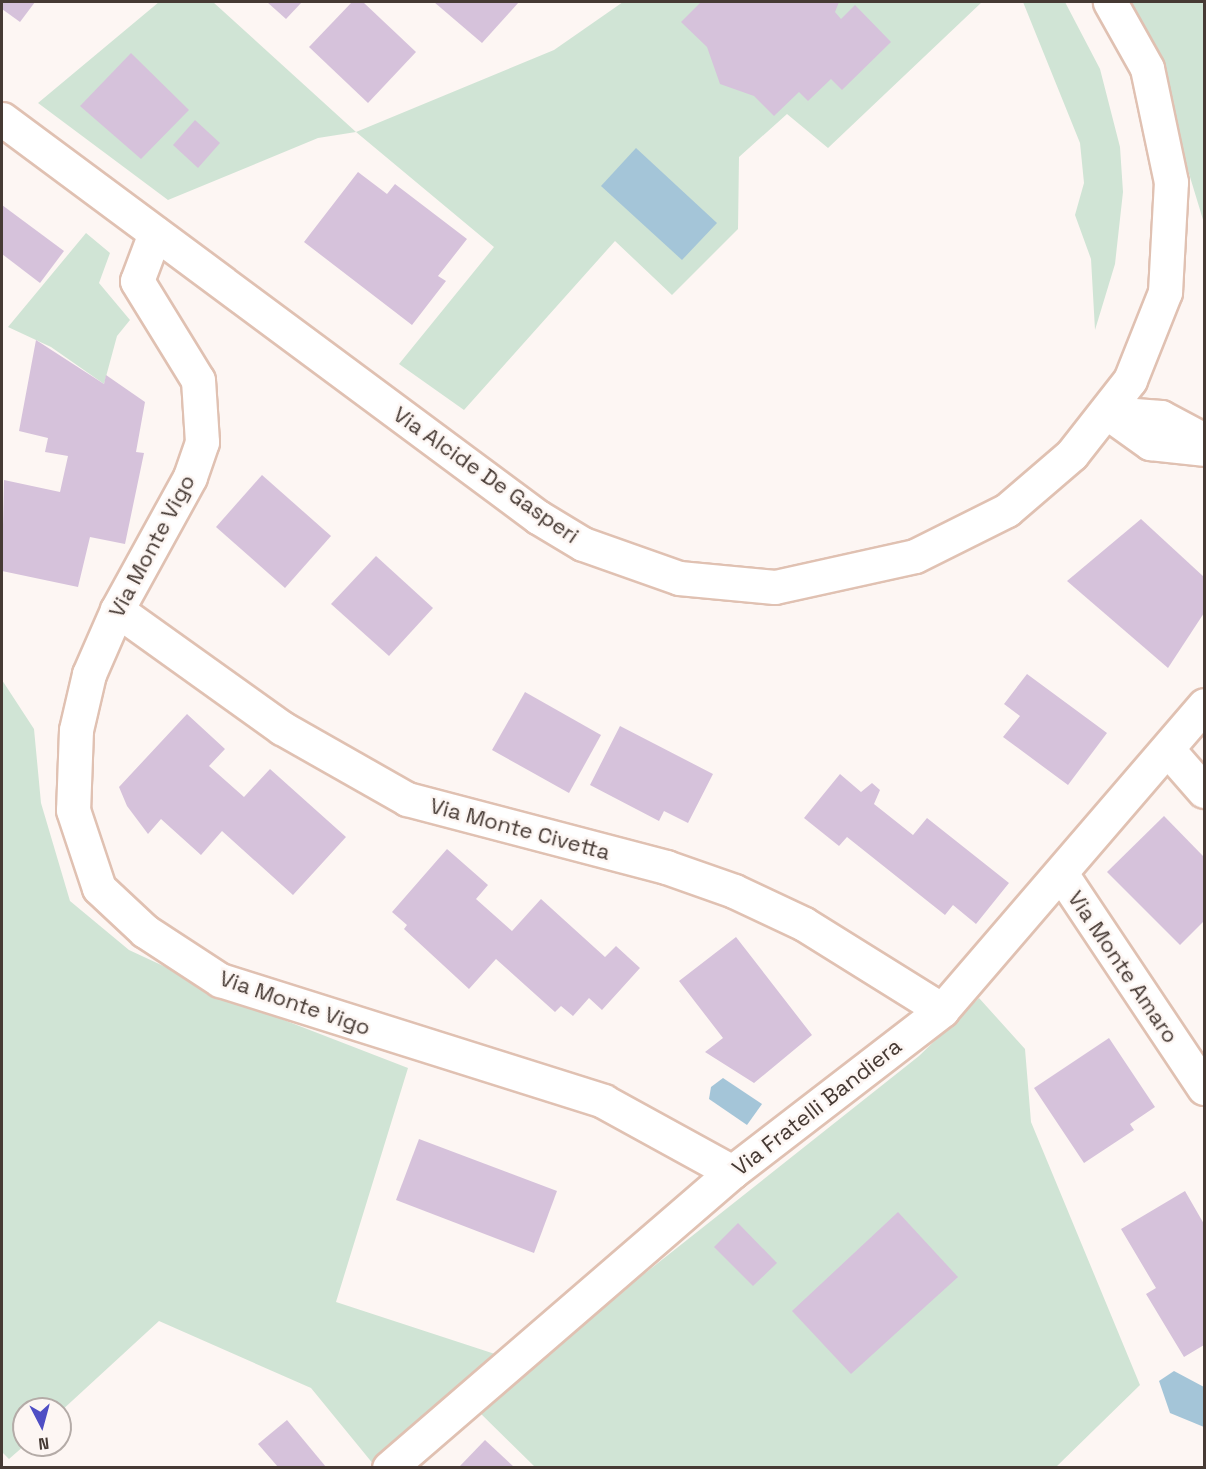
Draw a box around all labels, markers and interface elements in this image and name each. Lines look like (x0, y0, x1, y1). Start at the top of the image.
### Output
street label: Via Alcide De Gasperi (388, 401, 584, 549)
street label: Via Monte Vigo (103, 470, 201, 622)
street label: Via Monte Civetta (427, 792, 613, 866)
street label: Via Monte Amaro (1062, 886, 1184, 1048)
street label: Via Monte Vigo (216, 965, 374, 1041)
street label: Via Fratelli Bandiera (727, 1033, 907, 1181)
north arrow (12, 1397, 72, 1457)
text: N (37, 1432, 50, 1454)

